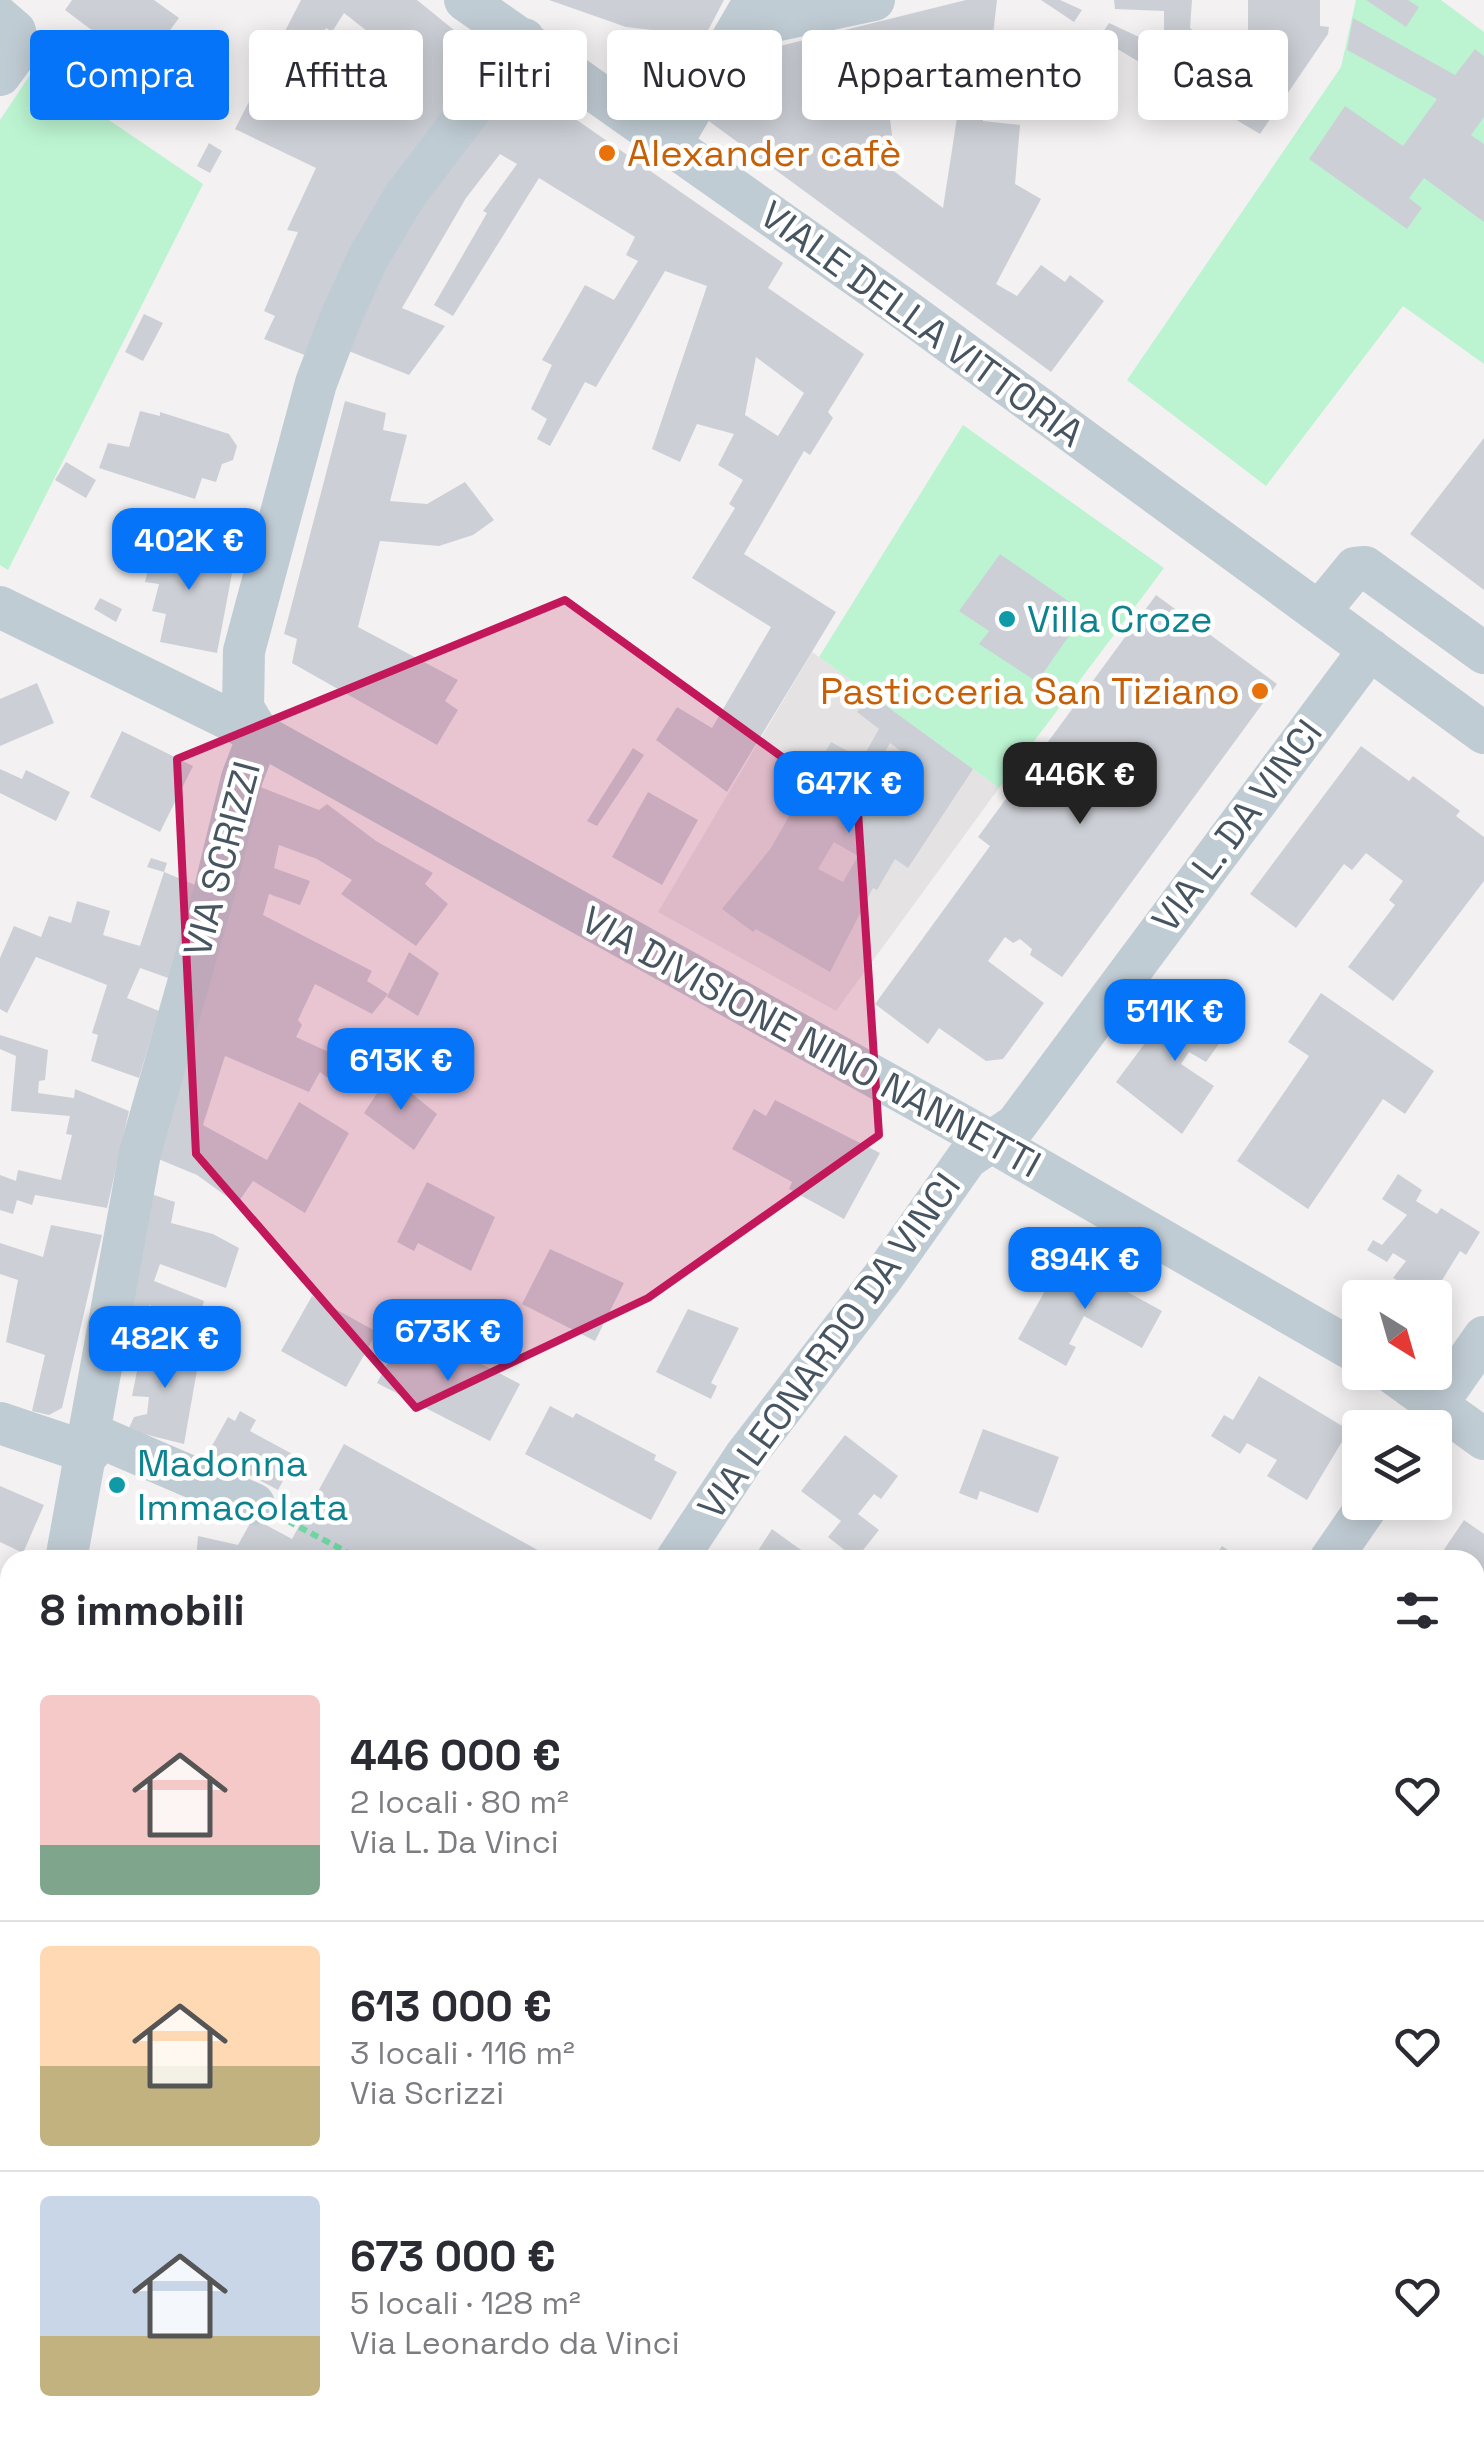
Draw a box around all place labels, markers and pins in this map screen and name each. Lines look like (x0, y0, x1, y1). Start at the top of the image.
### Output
place label: Alexander cafè (627, 129, 902, 177)
marker: Alexander cafè (596, 142, 618, 164)
pin: 402K € (108, 508, 270, 593)
place label: Villa Croze (1027, 595, 1212, 643)
marker: Villa Croze (996, 608, 1018, 630)
place label: Pasticceria San Tiziano (820, 667, 1240, 715)
marker: Pasticceria San Tiziano (1249, 680, 1271, 702)
pin: 446K € (999, 742, 1161, 827)
pin: 647K € (768, 751, 930, 836)
pin: 511K € (1094, 979, 1256, 1064)
pin: 613K € (320, 1028, 482, 1113)
pin: 894K € (1004, 1227, 1166, 1312)
pin: 673K € (367, 1299, 529, 1384)
pin: 482K € (84, 1306, 246, 1391)
place label: Madonna Immacolata (137, 1439, 348, 1531)
marker: Madonna Immacolata (106, 1474, 128, 1496)

